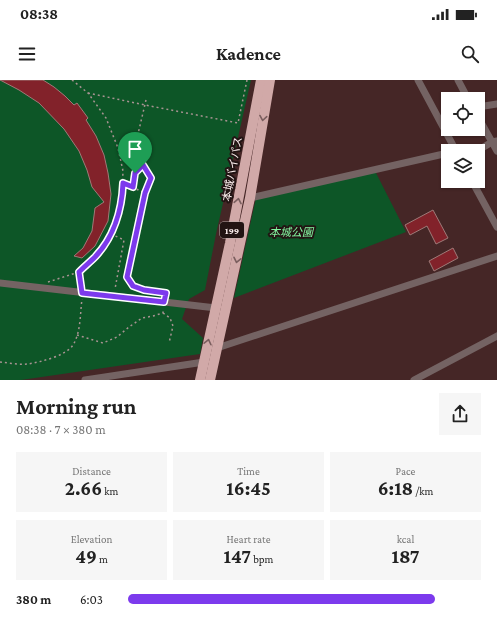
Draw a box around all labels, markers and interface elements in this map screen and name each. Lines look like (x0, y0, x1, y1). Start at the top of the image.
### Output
text: 08:38 (20, 6, 58, 22)
icon: menu (16, 43, 38, 65)
icon: search (459, 43, 481, 65)
text: Kadence (216, 44, 281, 64)
map controls (441, 92, 485, 188)
button: locate (441, 92, 485, 136)
one-way arrow (259, 115, 268, 122)
pin (118, 132, 152, 173)
street label: 本城バイパス (220, 136, 244, 202)
icon: arrive (124, 138, 146, 160)
button: layers (441, 144, 485, 188)
one-way arrow (233, 198, 242, 204)
road number: 199 (220, 222, 244, 238)
park label: 本城公園 (269, 226, 315, 238)
one-way arrow (233, 257, 241, 263)
one-way arrow (204, 339, 212, 345)
button: share (439, 393, 481, 435)
text: Morning run (16, 394, 136, 419)
text: 08:38 · 7 × 380 m (16, 422, 106, 437)
text: Distance (72, 465, 111, 477)
text: Time (237, 465, 260, 477)
text: Pace (396, 465, 415, 477)
text: 2.66 (65, 477, 102, 499)
text: 16:45 (226, 477, 271, 499)
text: 6:18 (378, 477, 413, 499)
text: km (102, 485, 118, 497)
text: /km (413, 485, 433, 497)
text: Elevation (71, 533, 112, 545)
text: Heart rate (227, 533, 270, 545)
text: kcal (397, 533, 414, 545)
text: 49 (75, 545, 97, 567)
text: 147 (224, 545, 251, 567)
text: 187 (391, 545, 420, 567)
text: m (97, 553, 108, 565)
text: bpm (251, 553, 273, 565)
text: 380 m (16, 592, 51, 607)
text: 6:03 (80, 592, 103, 607)

